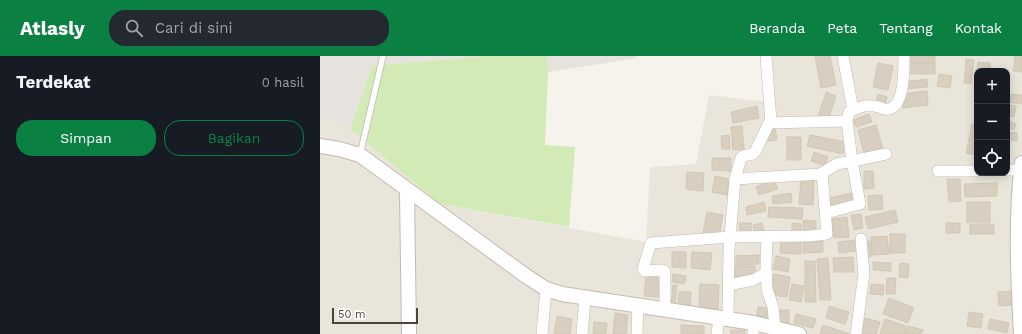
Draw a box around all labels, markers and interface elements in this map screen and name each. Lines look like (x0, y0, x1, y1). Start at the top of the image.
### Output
search box (109, 10, 389, 46)
text: Atlasly (20, 17, 85, 40)
icon: search (123, 17, 145, 39)
text: Cari di sini (155, 19, 232, 37)
text: Beranda (749, 20, 805, 36)
text: Peta (827, 20, 857, 36)
text: Tentang (879, 20, 933, 36)
text: Kontak (955, 20, 1002, 36)
map controls (974, 68, 1010, 176)
button: + (974, 68, 1010, 104)
text: Terdekat (16, 72, 91, 92)
text: 0 hasil (262, 75, 304, 90)
button: − (974, 104, 1010, 140)
button: Simpan (16, 120, 156, 156)
button: Bagikan (164, 120, 304, 156)
button: locate (974, 140, 1010, 176)
scale bar (332, 306, 418, 325)
text: 50 m (338, 308, 365, 321)

